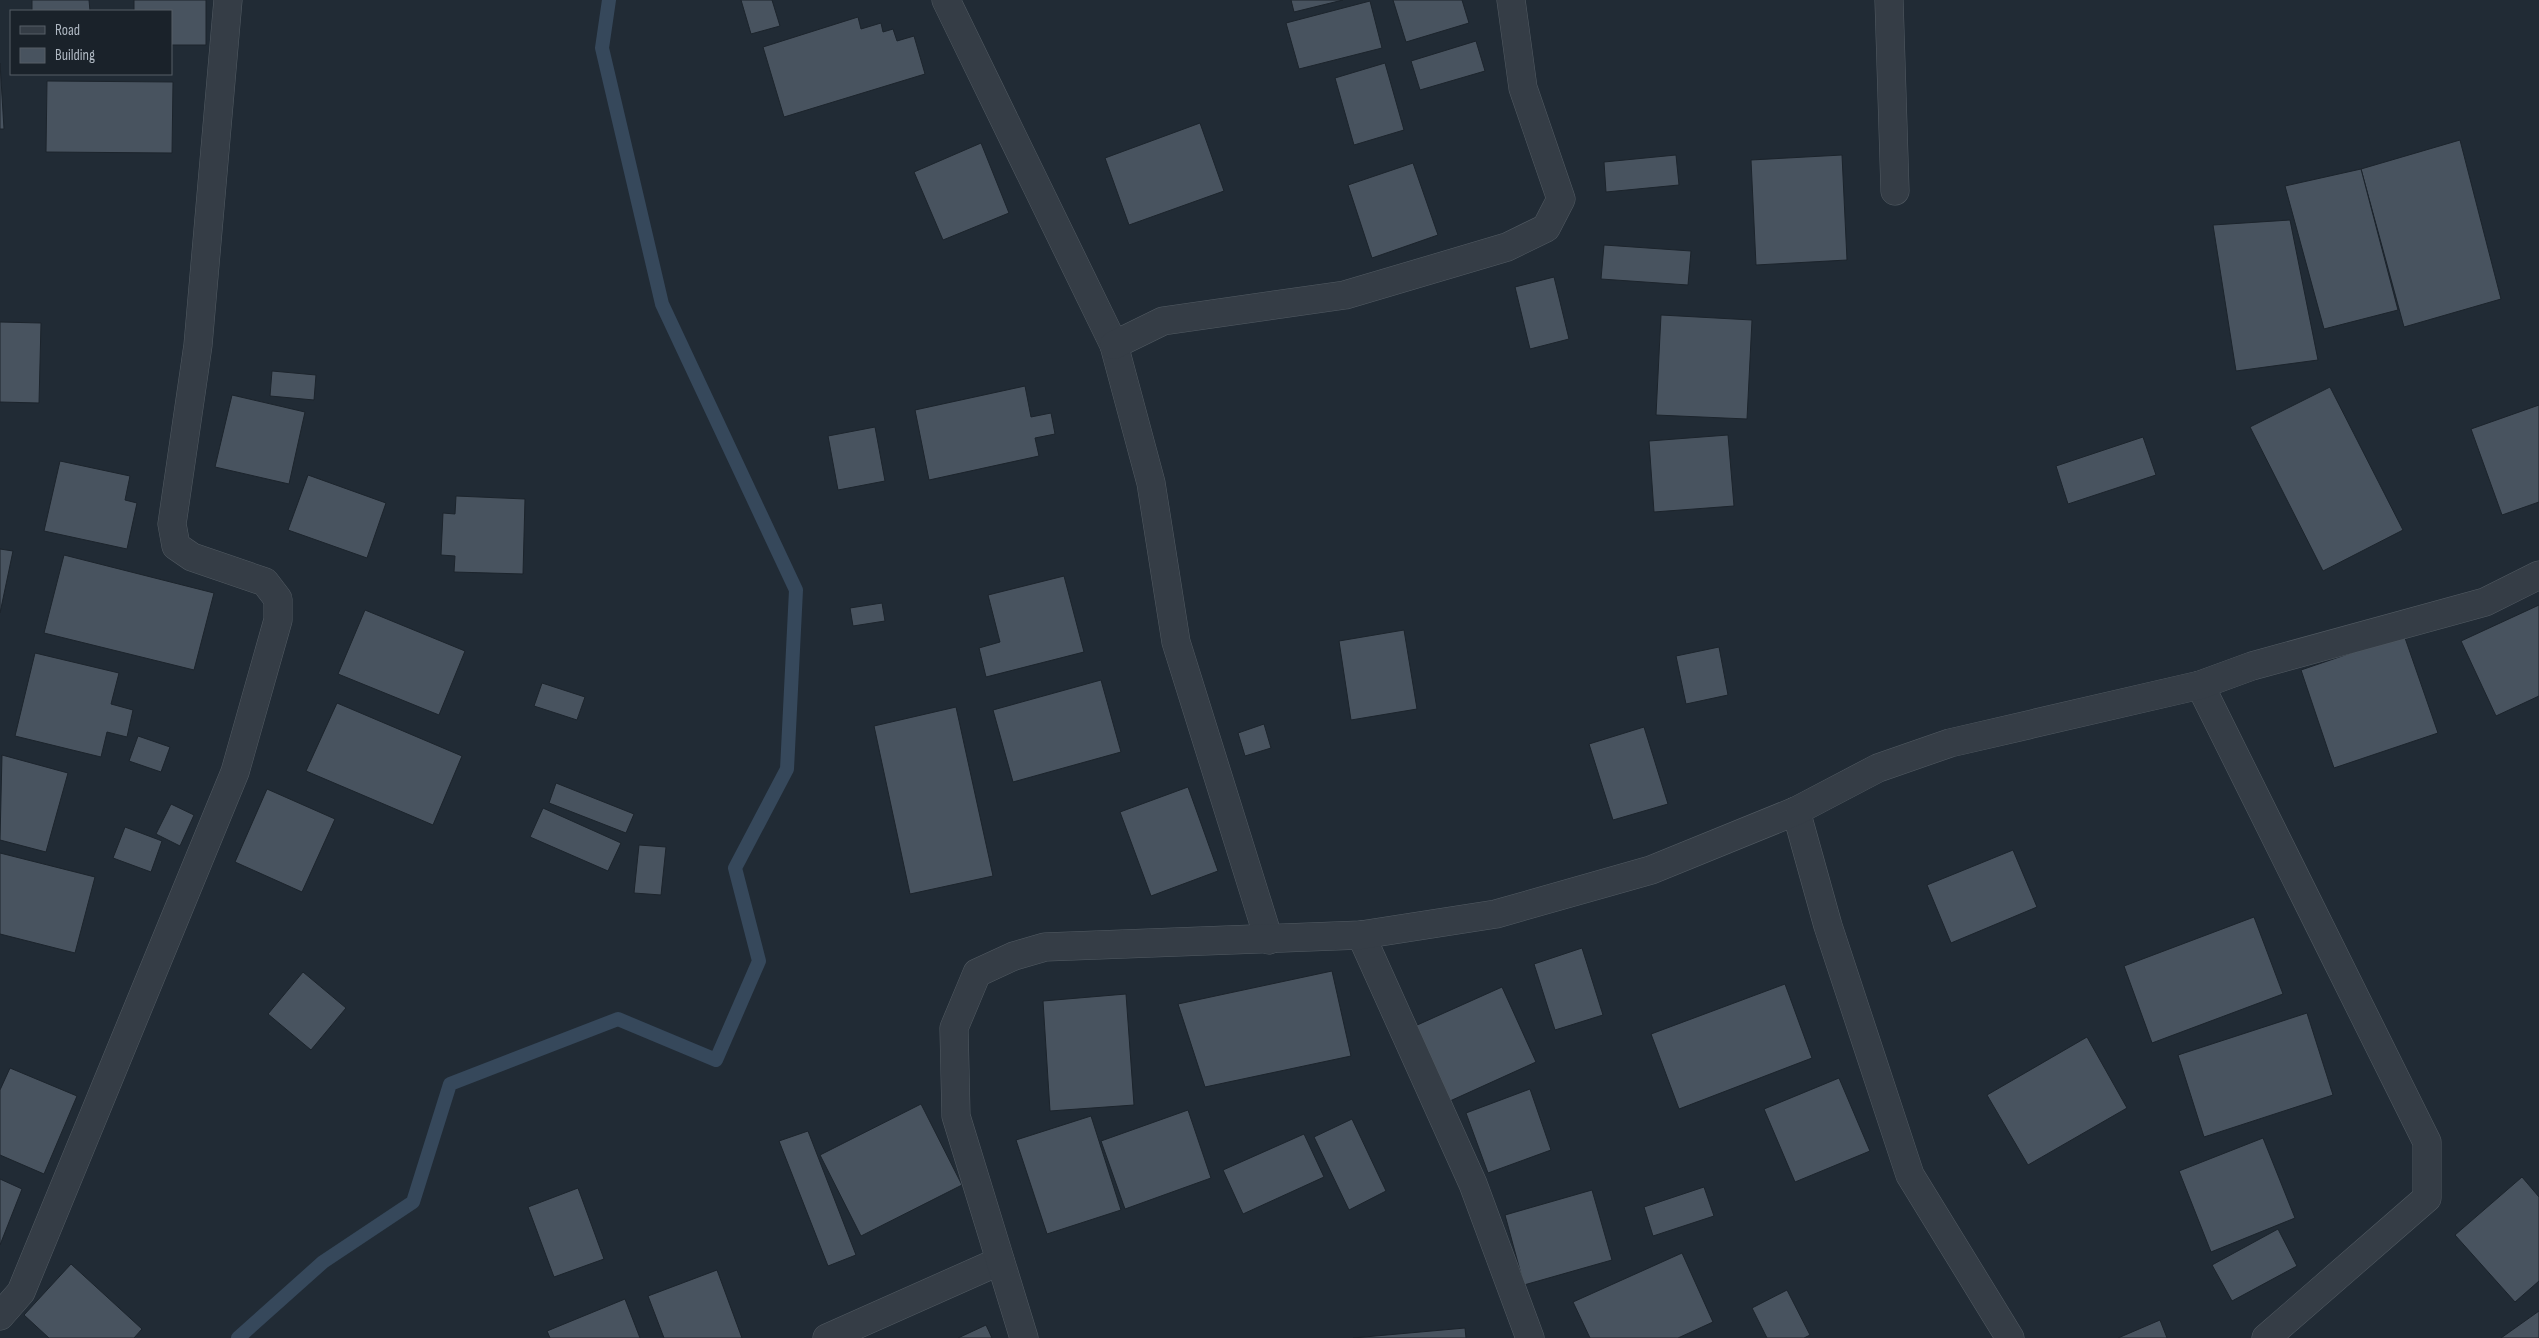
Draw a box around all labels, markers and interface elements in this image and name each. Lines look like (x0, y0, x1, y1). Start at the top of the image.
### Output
legend (10, 10, 172, 75)
text: Road (55, 21, 80, 40)
text: Building (55, 46, 95, 65)

